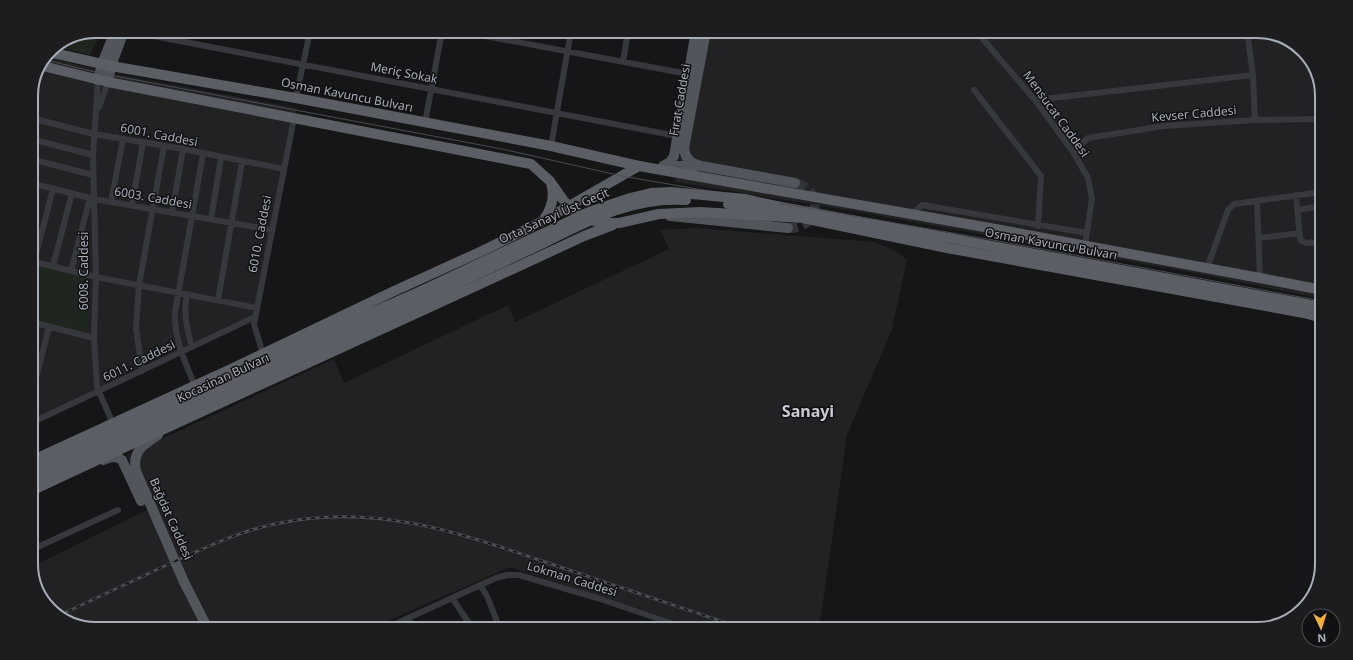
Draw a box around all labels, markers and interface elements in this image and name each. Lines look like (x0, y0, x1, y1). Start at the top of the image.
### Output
street label: Meriç Sokak (369, 58, 440, 87)
street label: Fırat Caddesi (665, 63, 694, 137)
street label: Mensucat Caddesi (1019, 67, 1094, 160)
street label: Osman Kavuncu Bulvarı (280, 73, 415, 116)
street label: Kevser Caddesi (1151, 101, 1237, 126)
street label: 6001. Caddesi (119, 119, 199, 150)
street label: 6003. Caddesi (113, 182, 193, 213)
street label: Orta Sanayi Üst Geçit (496, 183, 612, 248)
street label: 6010. Caddesi (244, 194, 275, 274)
street label: Osman Kavuncu Bulvarı (984, 223, 1119, 264)
street label: 6008. Caddesi (75, 232, 92, 310)
street label: 6011. Caddesi (100, 336, 178, 385)
street label: Kocasinan Bulvarı (174, 349, 272, 406)
district label: Sanayi (782, 400, 834, 422)
street label: Bağdat Caddesi (146, 475, 197, 563)
street label: Lokman Caddesi (525, 557, 619, 600)
north arrow (1301, 608, 1341, 648)
text: N (1317, 631, 1327, 646)

